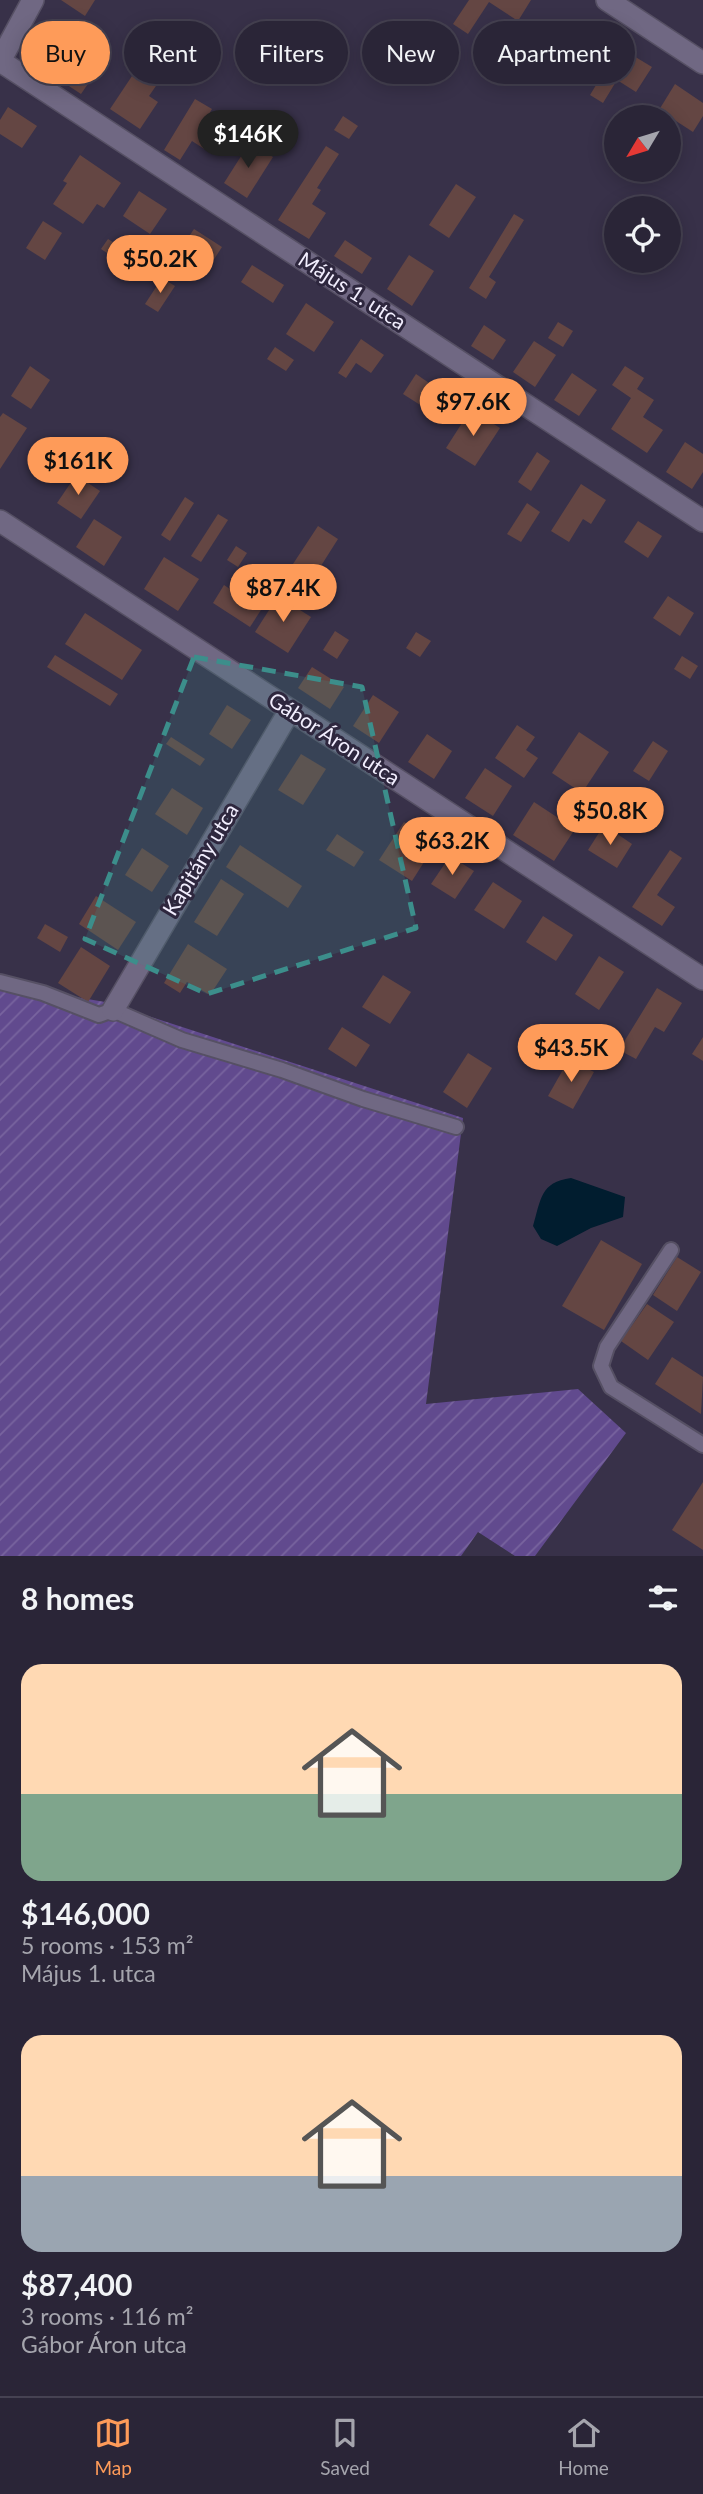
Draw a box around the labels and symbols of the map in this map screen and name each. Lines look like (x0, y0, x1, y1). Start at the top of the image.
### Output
north arrow (604, 105, 681, 182)
pin: $146K (199, 110, 297, 170)
pin: $50.2K (103, 236, 217, 295)
street label: Május 1. utca (294, 246, 411, 334)
pin: $97.6K (416, 378, 530, 438)
pin: $161K (29, 438, 127, 497)
pin: $87.4K (226, 564, 340, 624)
street label: Gábor Áron utca (265, 686, 405, 789)
pin: $50.8K (553, 788, 667, 847)
street label: Kapitány utca (157, 799, 243, 920)
pin: $63.2K (395, 818, 509, 877)
pin: $43.5K (514, 1024, 628, 1084)

